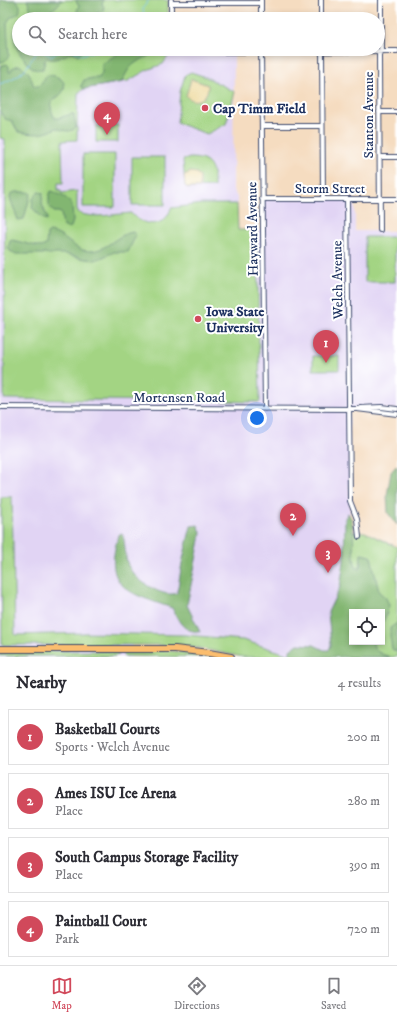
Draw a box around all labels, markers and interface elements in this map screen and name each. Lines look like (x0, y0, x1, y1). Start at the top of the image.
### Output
search box (12, 12, 385, 56)
icon: search (26, 23, 48, 45)
text: Search here (58, 25, 127, 44)
street label: Stanton Avenue (360, 71, 378, 159)
place label: Cap Timm Field (213, 100, 307, 118)
pin: 4 (94, 102, 120, 135)
marker: Cap Timm Field (200, 103, 210, 113)
street label: Storm Street (295, 180, 366, 198)
street label: Hayward Avenue (243, 181, 263, 276)
street label: Welch Avenue (328, 240, 348, 321)
place label: Iowa State University (206, 303, 265, 337)
marker: Iowa State University (193, 314, 203, 324)
pin: 1 (313, 330, 339, 363)
street label: Mortensen Road (133, 389, 225, 407)
your location (247, 408, 267, 428)
pin: 2 (280, 503, 306, 536)
pin: 3 (315, 540, 341, 573)
map controls (349, 609, 385, 645)
button: locate (349, 609, 385, 645)
text: Nearby (16, 672, 66, 694)
text: 4 results (338, 675, 381, 691)
text: Basketball Courts (55, 720, 160, 739)
text: 1 (28, 729, 32, 745)
text: 200 m (347, 729, 380, 745)
text: Sports · Welch Avenue (55, 739, 170, 755)
text: Ames ISU Ice Arena (55, 784, 177, 803)
text: 2 (27, 793, 33, 809)
text: 280 m (348, 793, 380, 809)
text: Place (55, 803, 83, 819)
text: South Campus Storage Facility (55, 848, 238, 867)
text: 3 (28, 857, 32, 873)
text: 390 m (349, 857, 380, 873)
text: Place (55, 867, 83, 883)
text: Paintball Court (55, 912, 147, 931)
text: 4 (26, 921, 34, 937)
text: 720 m (347, 921, 380, 937)
text: Park (55, 931, 79, 947)
tab: Map (51, 975, 73, 1013)
tab: Directions (174, 975, 220, 1013)
tab: Saved (321, 975, 346, 1013)

